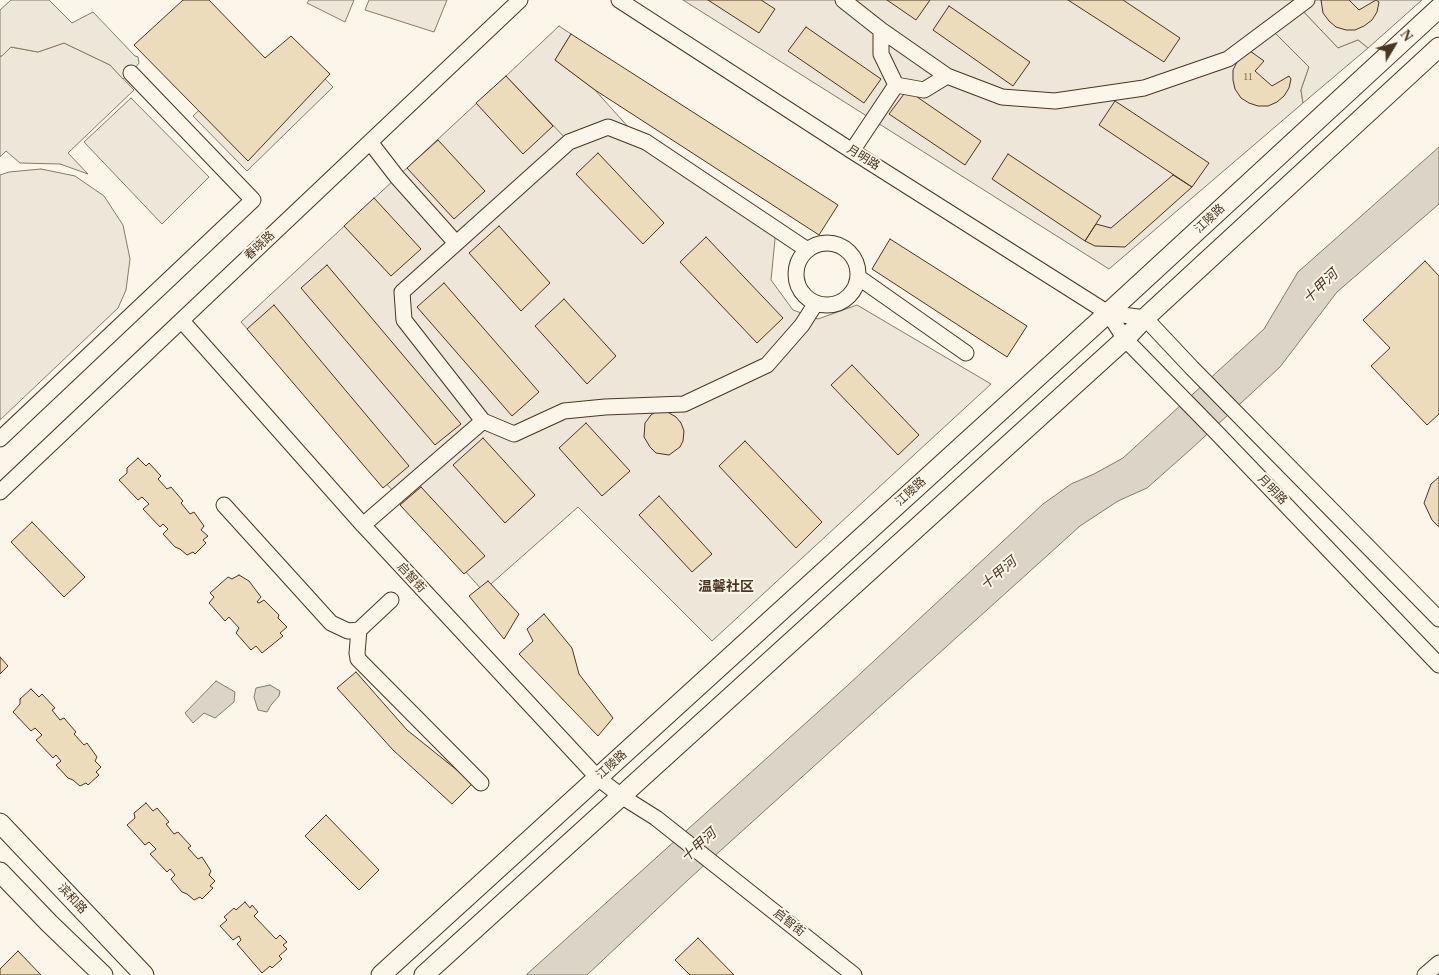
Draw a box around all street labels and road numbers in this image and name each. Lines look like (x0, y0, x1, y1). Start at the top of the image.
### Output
street label: 月明路 (844, 142, 882, 174)
street label: 江陵路 (1192, 201, 1228, 237)
street label: 春晓路 (242, 228, 278, 264)
street label: 月明路 (1254, 472, 1290, 508)
street label: 江陵路 (893, 475, 929, 509)
street label: 启智街 (393, 560, 429, 596)
street label: 江陵路 (594, 748, 630, 782)
street label: 滨和路 (54, 881, 90, 917)
street label: 启智街 (770, 906, 808, 940)

